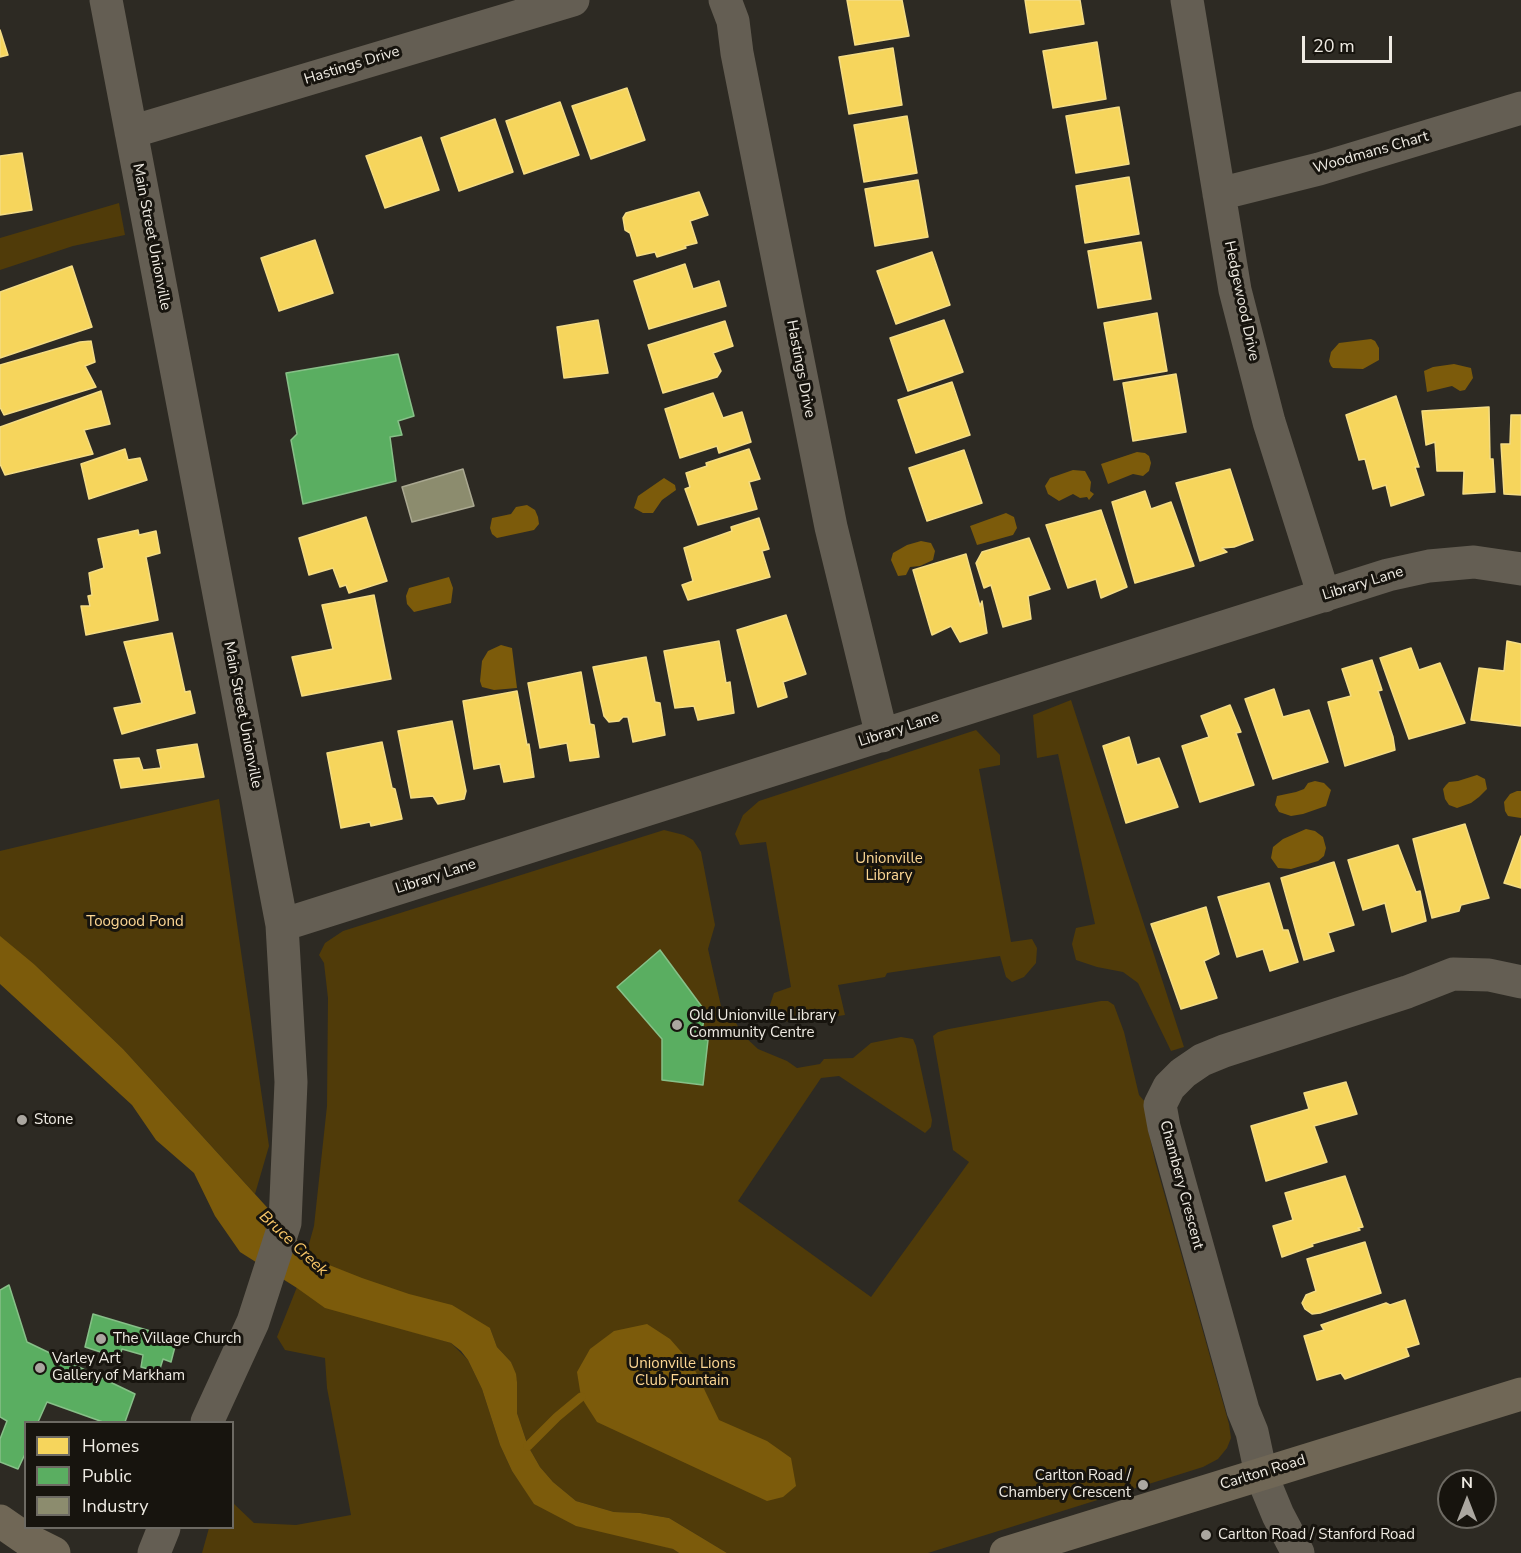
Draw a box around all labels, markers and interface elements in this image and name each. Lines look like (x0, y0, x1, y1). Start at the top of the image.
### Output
scale bar (1305, 24, 1395, 62)
text: 20 m (1313, 34, 1355, 58)
street label: Hastings Drive (302, 43, 402, 89)
street label: Woodmans Chart (1311, 128, 1431, 178)
street label: Main Street Unionville (128, 162, 174, 312)
street label: Hedgewood Drive (1219, 239, 1263, 363)
street label: Hastings Drive (782, 319, 818, 419)
street label: Library Lane (1320, 563, 1406, 605)
street label: Main Street Unionville (219, 640, 265, 790)
street label: Library Lane (856, 709, 942, 751)
park label: Unionville Library (855, 850, 923, 885)
street label: Library Lane (393, 856, 479, 898)
park label: Toogood Pond (86, 913, 184, 931)
place label: Old Unionville Library Community Centre (689, 1007, 836, 1042)
marker: Old Unionville Library Community Centre (670, 1018, 684, 1032)
place label: Stone (34, 1111, 73, 1129)
marker: Stone (15, 1113, 29, 1127)
street label: Chambery Crescent (1155, 1119, 1207, 1251)
water label: Bruce Creek (255, 1207, 331, 1281)
place label: The Village Church (113, 1330, 241, 1348)
marker: The Village Church (94, 1332, 108, 1346)
place label: Varley Art Gallery of Markham (52, 1350, 185, 1385)
park label: Unionville Lions Club Fountain (628, 1355, 736, 1390)
marker: Varley Art Gallery of Markham (33, 1361, 47, 1375)
legend (24, 1421, 234, 1529)
text: Homes (82, 1434, 139, 1458)
street label: Carlton Road (1218, 1451, 1308, 1495)
text: Public (82, 1464, 132, 1488)
place label: Carlton Road / Chambery Crescent (998, 1467, 1131, 1502)
north arrow (1437, 1469, 1497, 1529)
text: N (1461, 1472, 1473, 1494)
marker: Carlton Road / Chambery Crescent (1136, 1478, 1150, 1492)
text: Industry (82, 1494, 149, 1518)
place label: Carlton Road / Stanford Road (1218, 1526, 1415, 1544)
marker: Carlton Road / Stanford Road (1199, 1528, 1213, 1542)

